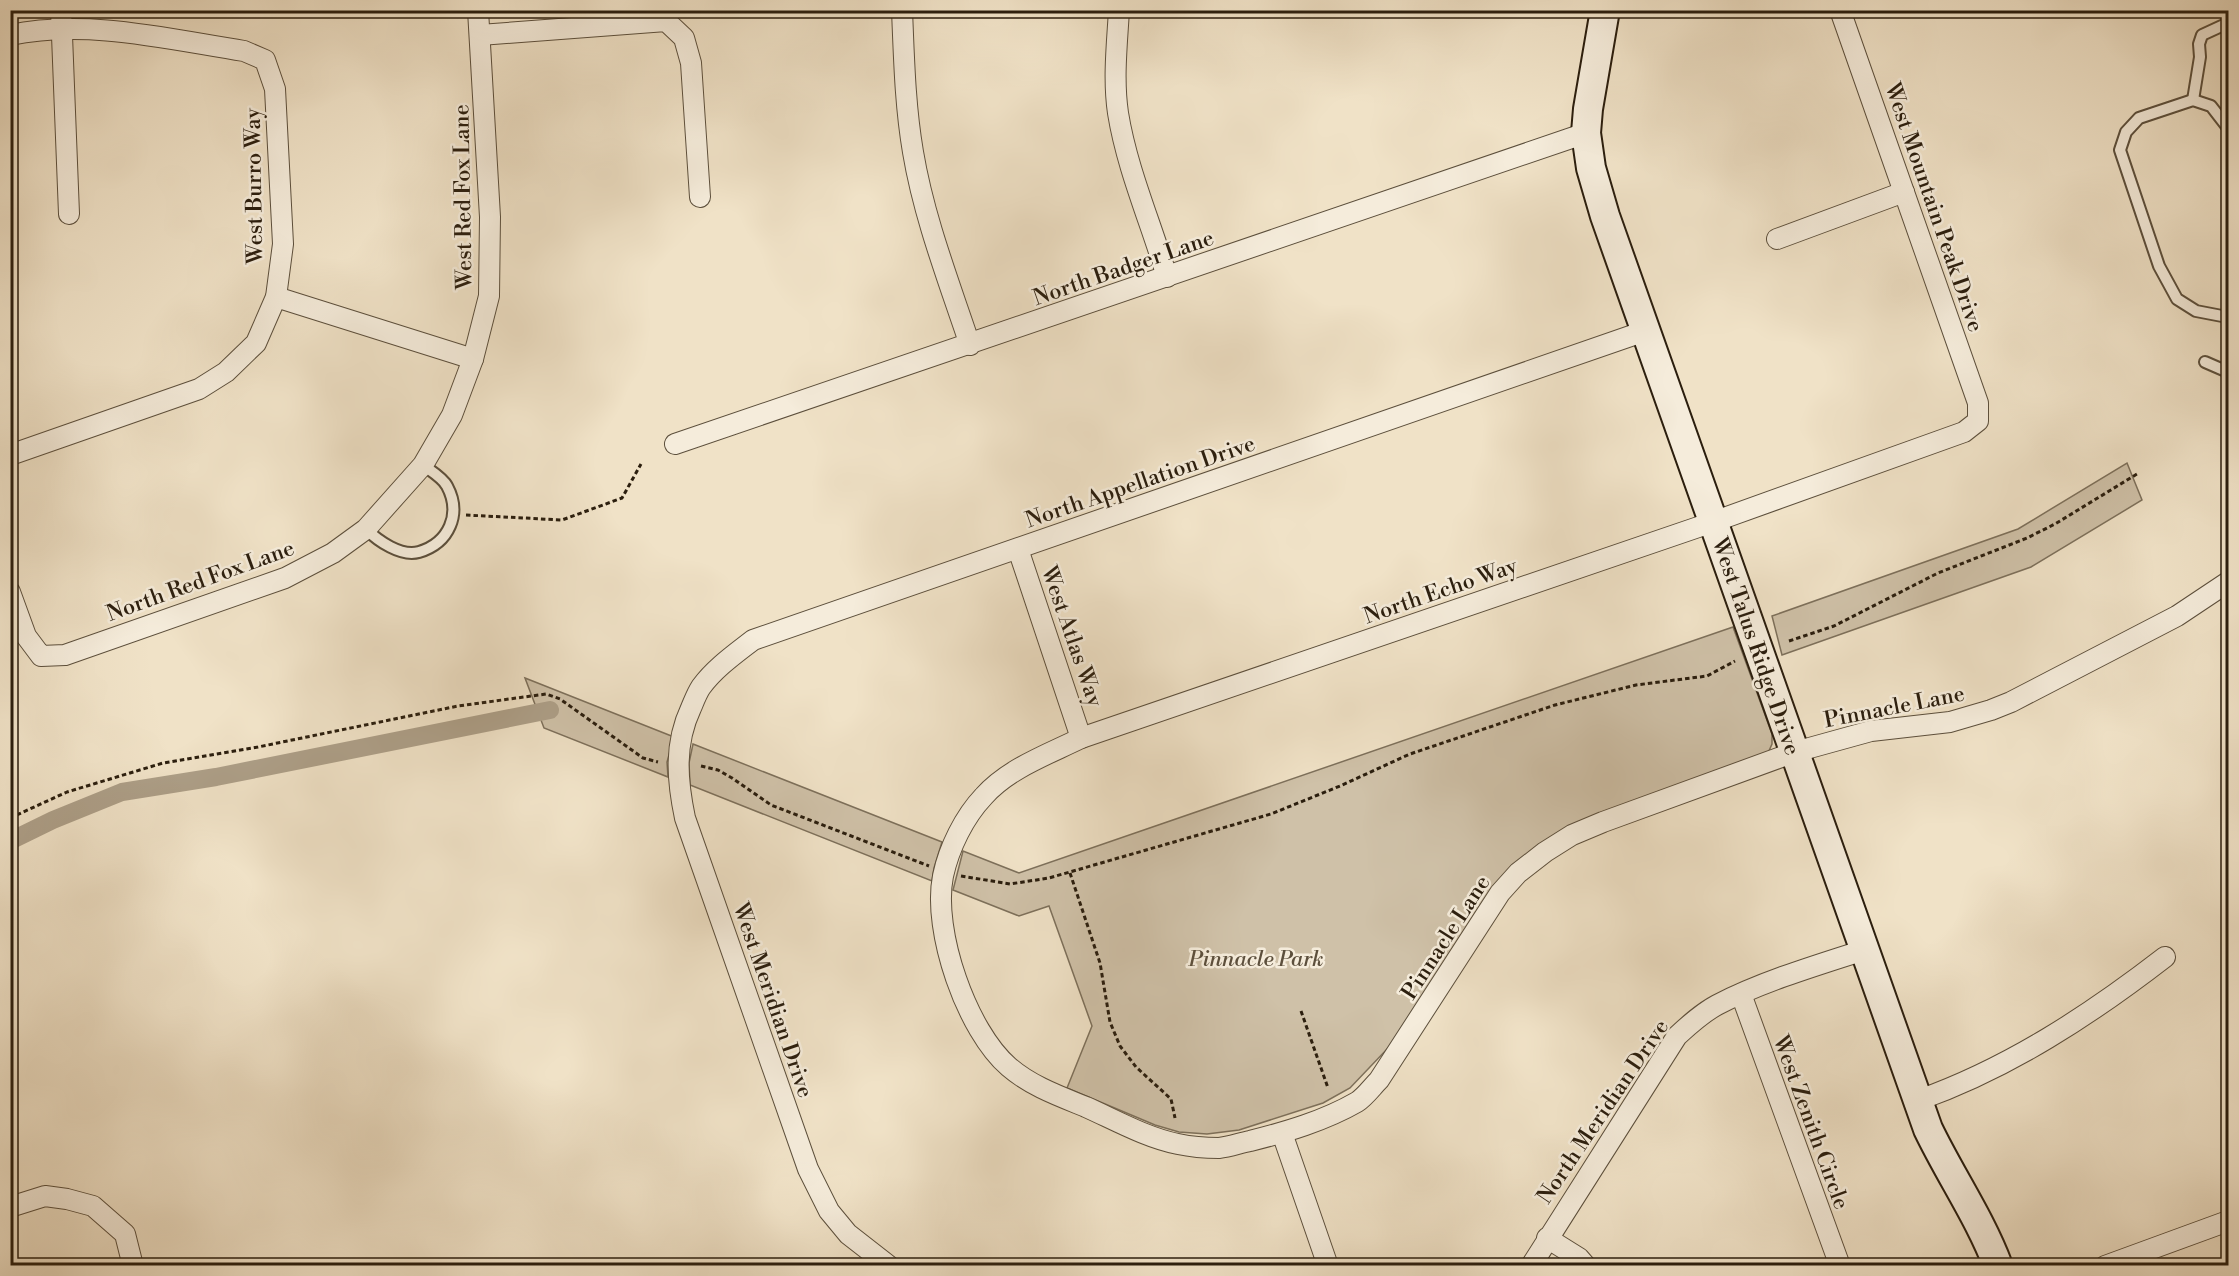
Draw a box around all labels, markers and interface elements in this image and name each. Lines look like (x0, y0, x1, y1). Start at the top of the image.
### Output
street label: West Mountain Peak Drive (1878, 79, 1989, 335)
street label: West Red Fox Lane (448, 104, 479, 291)
street label: West Burro Way (240, 107, 269, 265)
street label: North Badger Lane (1029, 225, 1218, 312)
street label: North Appellation Drive (1022, 430, 1259, 534)
street label: West Talus Ridge Drive (1705, 533, 1805, 759)
street label: North Red Fox Lane (103, 535, 298, 628)
street label: North Echo Way (1360, 552, 1521, 630)
street label: West Atlas Way (1035, 562, 1108, 711)
street label: Pinnacle Lane (1822, 681, 1967, 734)
street label: Pinnacle Lane (1396, 871, 1496, 1005)
street label: West Meridian Drive (726, 899, 819, 1101)
park label: Pinnacle Park (1188, 946, 1323, 973)
street label: North Meridian Drive (1531, 1015, 1675, 1209)
street label: West Zenith Circle (1766, 1031, 1855, 1213)

